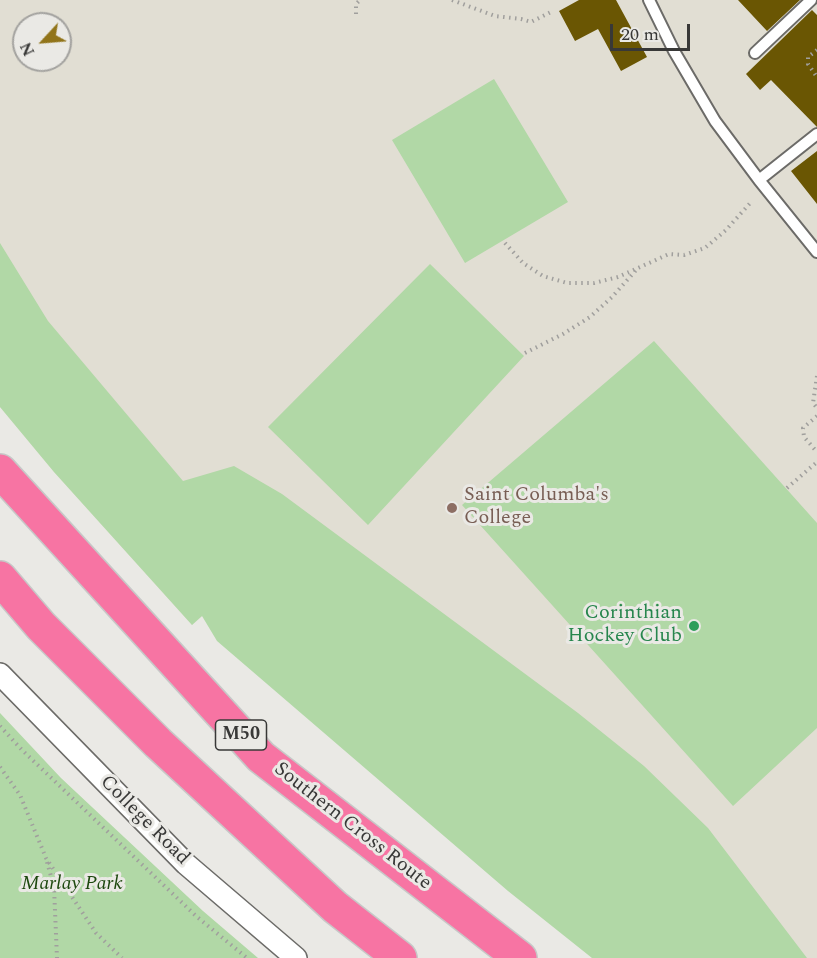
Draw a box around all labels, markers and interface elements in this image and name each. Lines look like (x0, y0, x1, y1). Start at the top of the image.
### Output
north arrow (12, 12, 72, 72)
scale bar (613, 12, 692, 50)
text: 20 m (621, 21, 659, 48)
text: N (14, 38, 41, 60)
place label: Saint Columba's College (464, 484, 609, 531)
marker: Saint Columba's College (445, 501, 459, 515)
place label: Corinthian Hockey Club (567, 602, 682, 649)
marker: Corinthian Hockey Club (687, 619, 701, 633)
road number: M50 (216, 720, 266, 750)
street label: Southern Cross Route (268, 758, 436, 896)
street label: College Road (94, 771, 194, 871)
park label: Marlay Park (21, 873, 123, 897)

